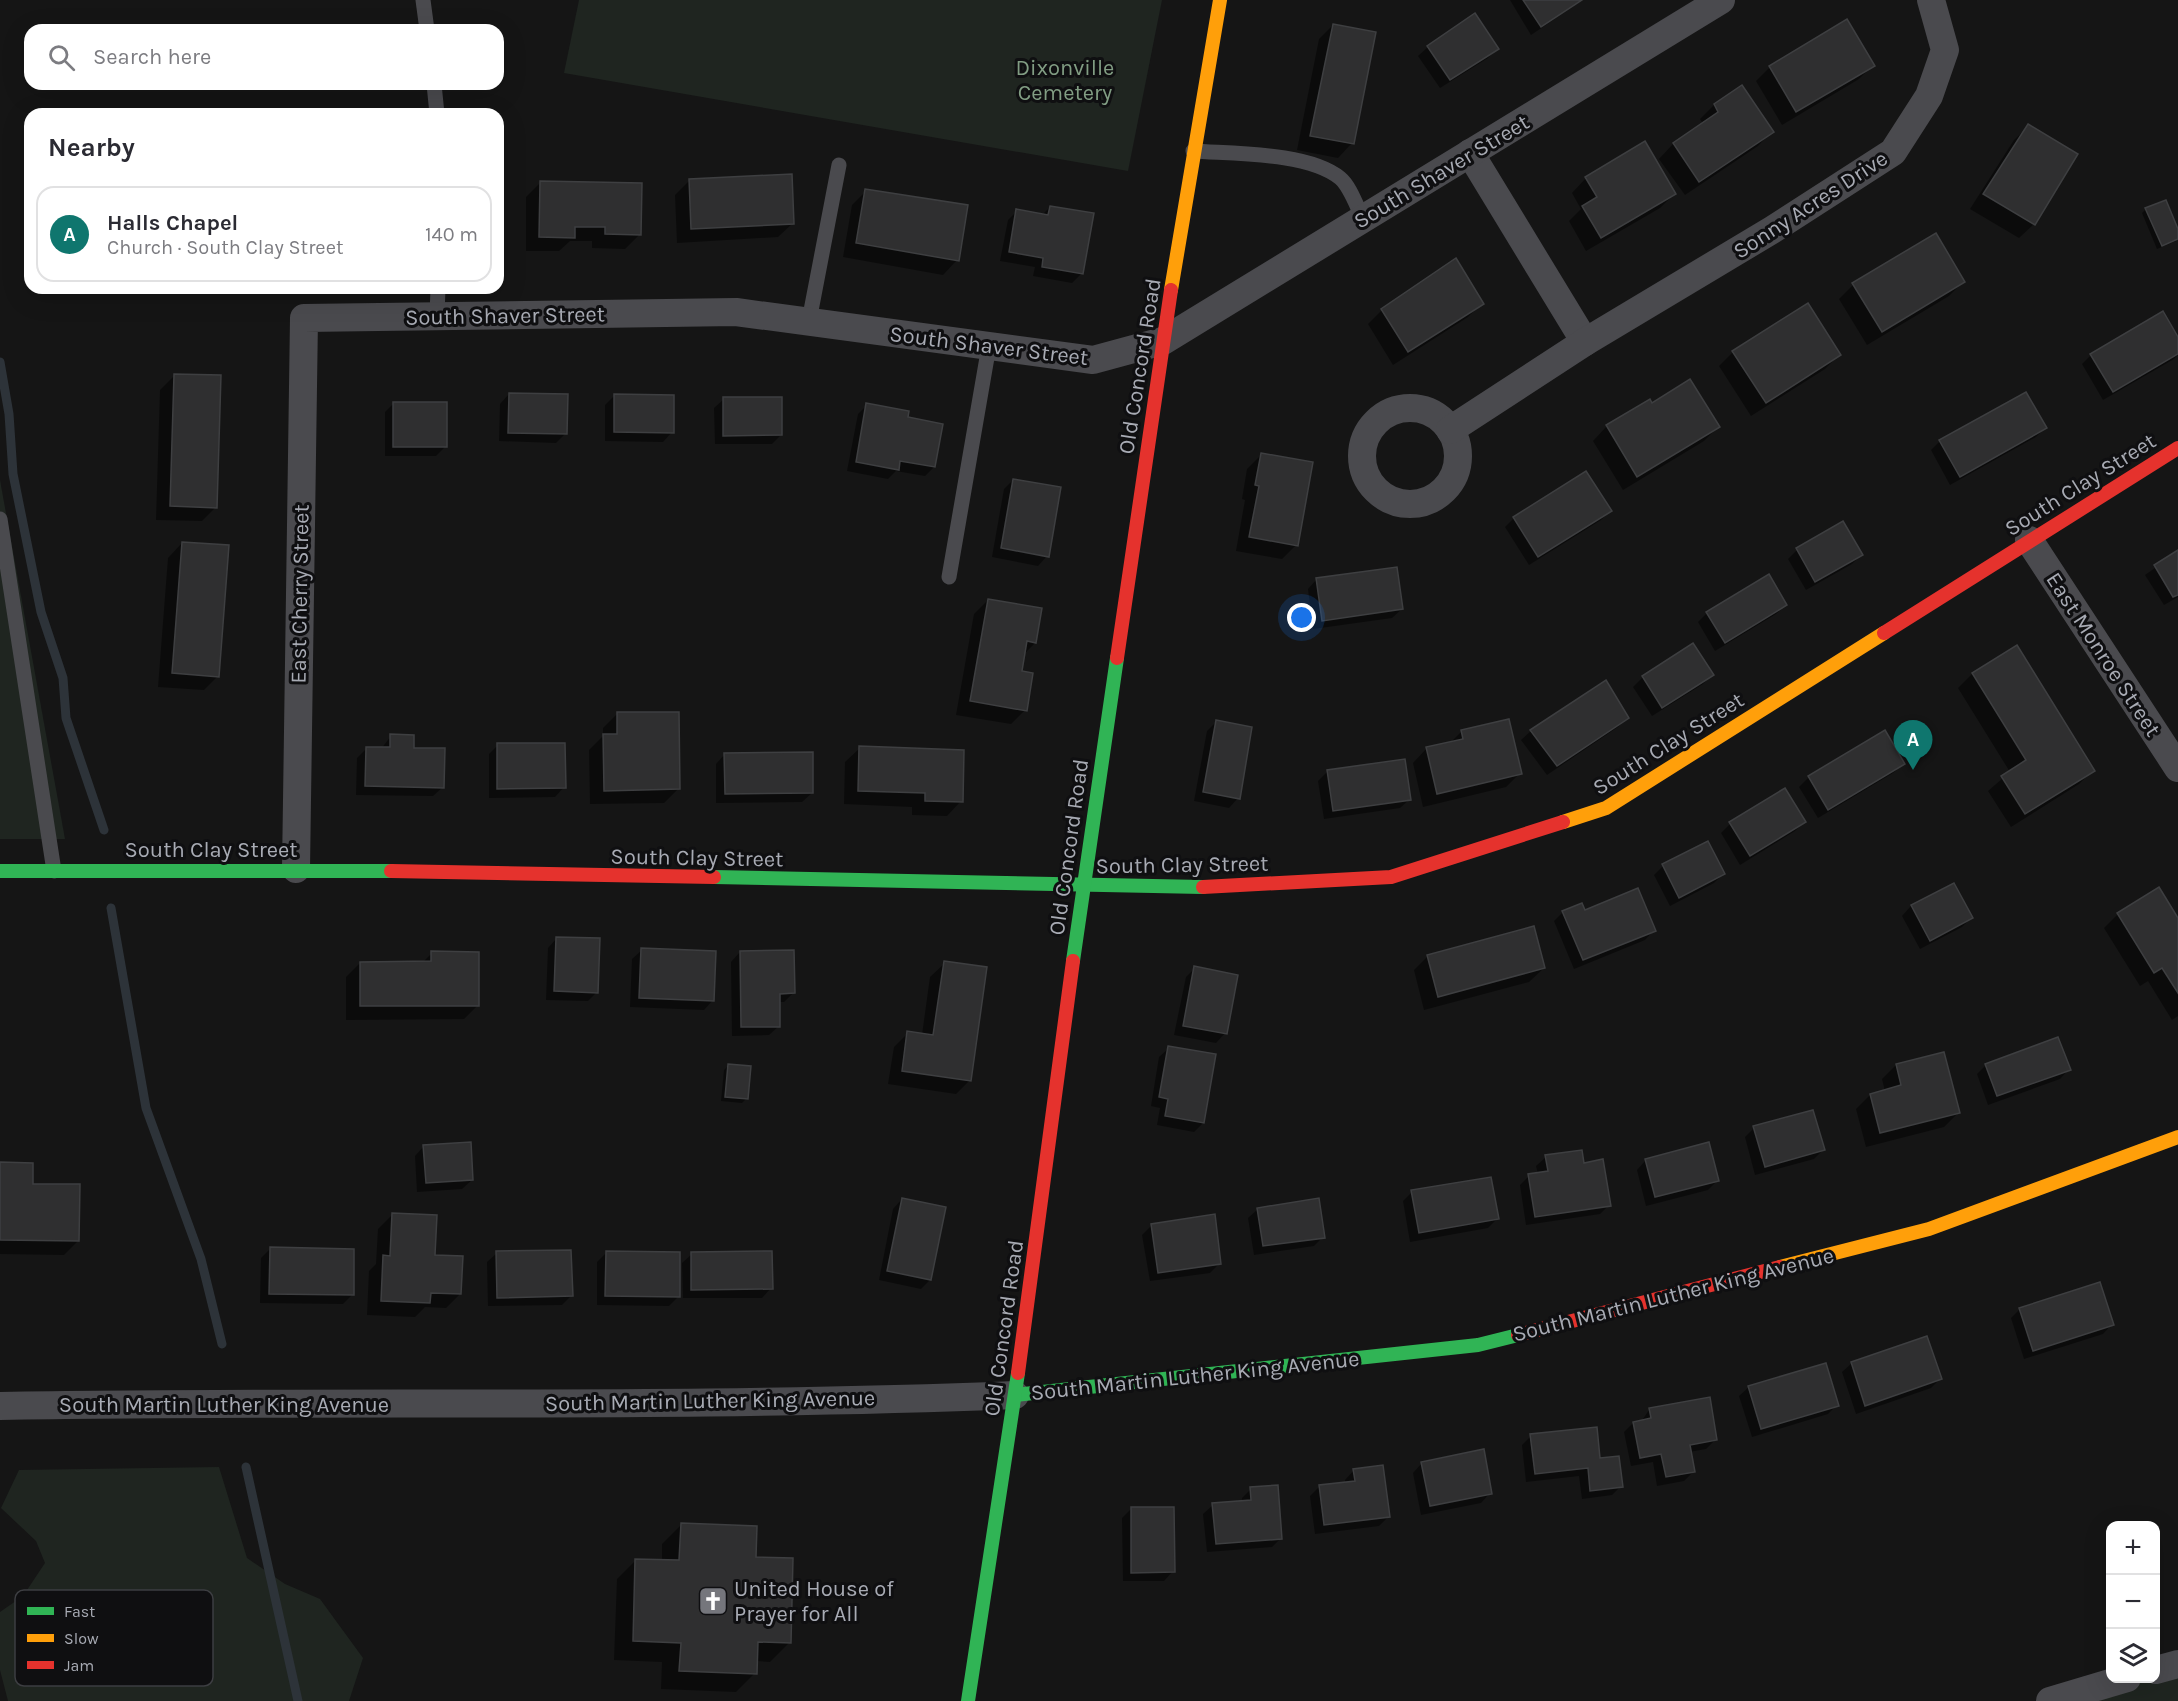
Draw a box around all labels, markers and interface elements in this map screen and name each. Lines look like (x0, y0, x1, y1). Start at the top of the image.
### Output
search box (24, 24, 504, 90)
icon: search (45, 41, 78, 74)
text: Search here (93, 44, 211, 70)
park label: Dixonville Cemetery (1016, 55, 1114, 106)
street label: South Shaver Street (1349, 109, 1534, 235)
text: Nearby (48, 132, 135, 163)
street label: Sonny Acres Drive (1729, 145, 1893, 264)
text: Halls Chapel (107, 210, 238, 236)
text: A (63, 223, 76, 246)
text: 140 m (425, 223, 478, 246)
text: Church · South Clay Street (107, 236, 343, 259)
street label: Old Concord Road (1113, 276, 1167, 456)
street label: South Shaver Street (405, 301, 605, 331)
street label: South Shaver Street (888, 321, 1090, 371)
street label: South Clay Street (2000, 428, 2161, 542)
street label: East Cherry Street (285, 504, 315, 684)
street label: East Monroe Street (2040, 568, 2166, 741)
your location (1287, 603, 1316, 632)
street label: South Clay Street (1588, 687, 1749, 801)
pin: A (1894, 720, 1932, 770)
street label: Old Concord Road (1044, 757, 1094, 937)
street label: South Clay Street (124, 837, 298, 863)
street label: South Clay Street (610, 843, 784, 873)
street label: South Clay Street (1095, 850, 1269, 880)
street label: Old Concord Road (979, 1238, 1029, 1418)
street label: South Martin Luther King Avenue (1510, 1242, 1837, 1348)
street label: South Martin Luther King Avenue (1029, 1346, 1361, 1406)
street label: South Martin Luther King Avenue (545, 1385, 875, 1417)
street label: South Martin Luther King Avenue (59, 1392, 389, 1418)
map controls (2106, 1521, 2160, 1683)
button: + (2106, 1521, 2160, 1575)
button: − (2106, 1575, 2160, 1629)
place label: United House of Prayer for All (734, 1576, 894, 1627)
church icon: United House of Prayer for All (697, 1585, 729, 1617)
legend (15, 1590, 213, 1686)
text: Fast (64, 1602, 95, 1621)
text: Slow (64, 1629, 99, 1648)
button: layers (2106, 1629, 2160, 1683)
text: Jam (64, 1656, 94, 1675)

